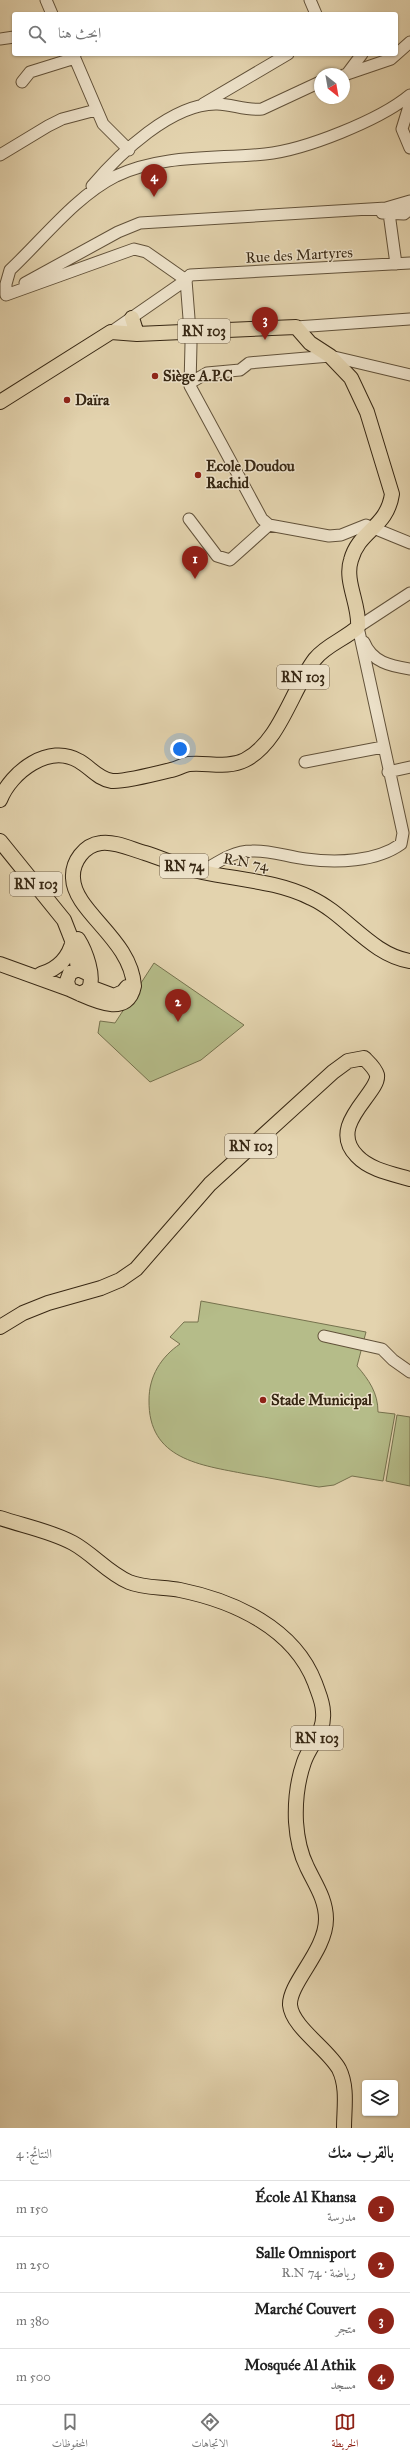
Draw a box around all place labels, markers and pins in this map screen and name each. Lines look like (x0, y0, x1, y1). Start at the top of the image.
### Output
pin: 4 (141, 164, 167, 197)
pin: 3 (252, 307, 278, 340)
place label: Siège A.P.C (163, 367, 233, 386)
marker: Siège A.P.C (150, 371, 160, 381)
place label: Daïra (75, 391, 110, 409)
marker: Daïra (62, 395, 72, 405)
place label: Ecole Doudou Rachid (206, 457, 295, 492)
marker: Ecole Doudou Rachid (193, 470, 203, 480)
pin: 1 (182, 546, 208, 579)
pin: 2 (165, 989, 191, 1022)
place label: Stade Municipal (271, 1391, 373, 1410)
marker: Stade Municipal (258, 1395, 268, 1405)

